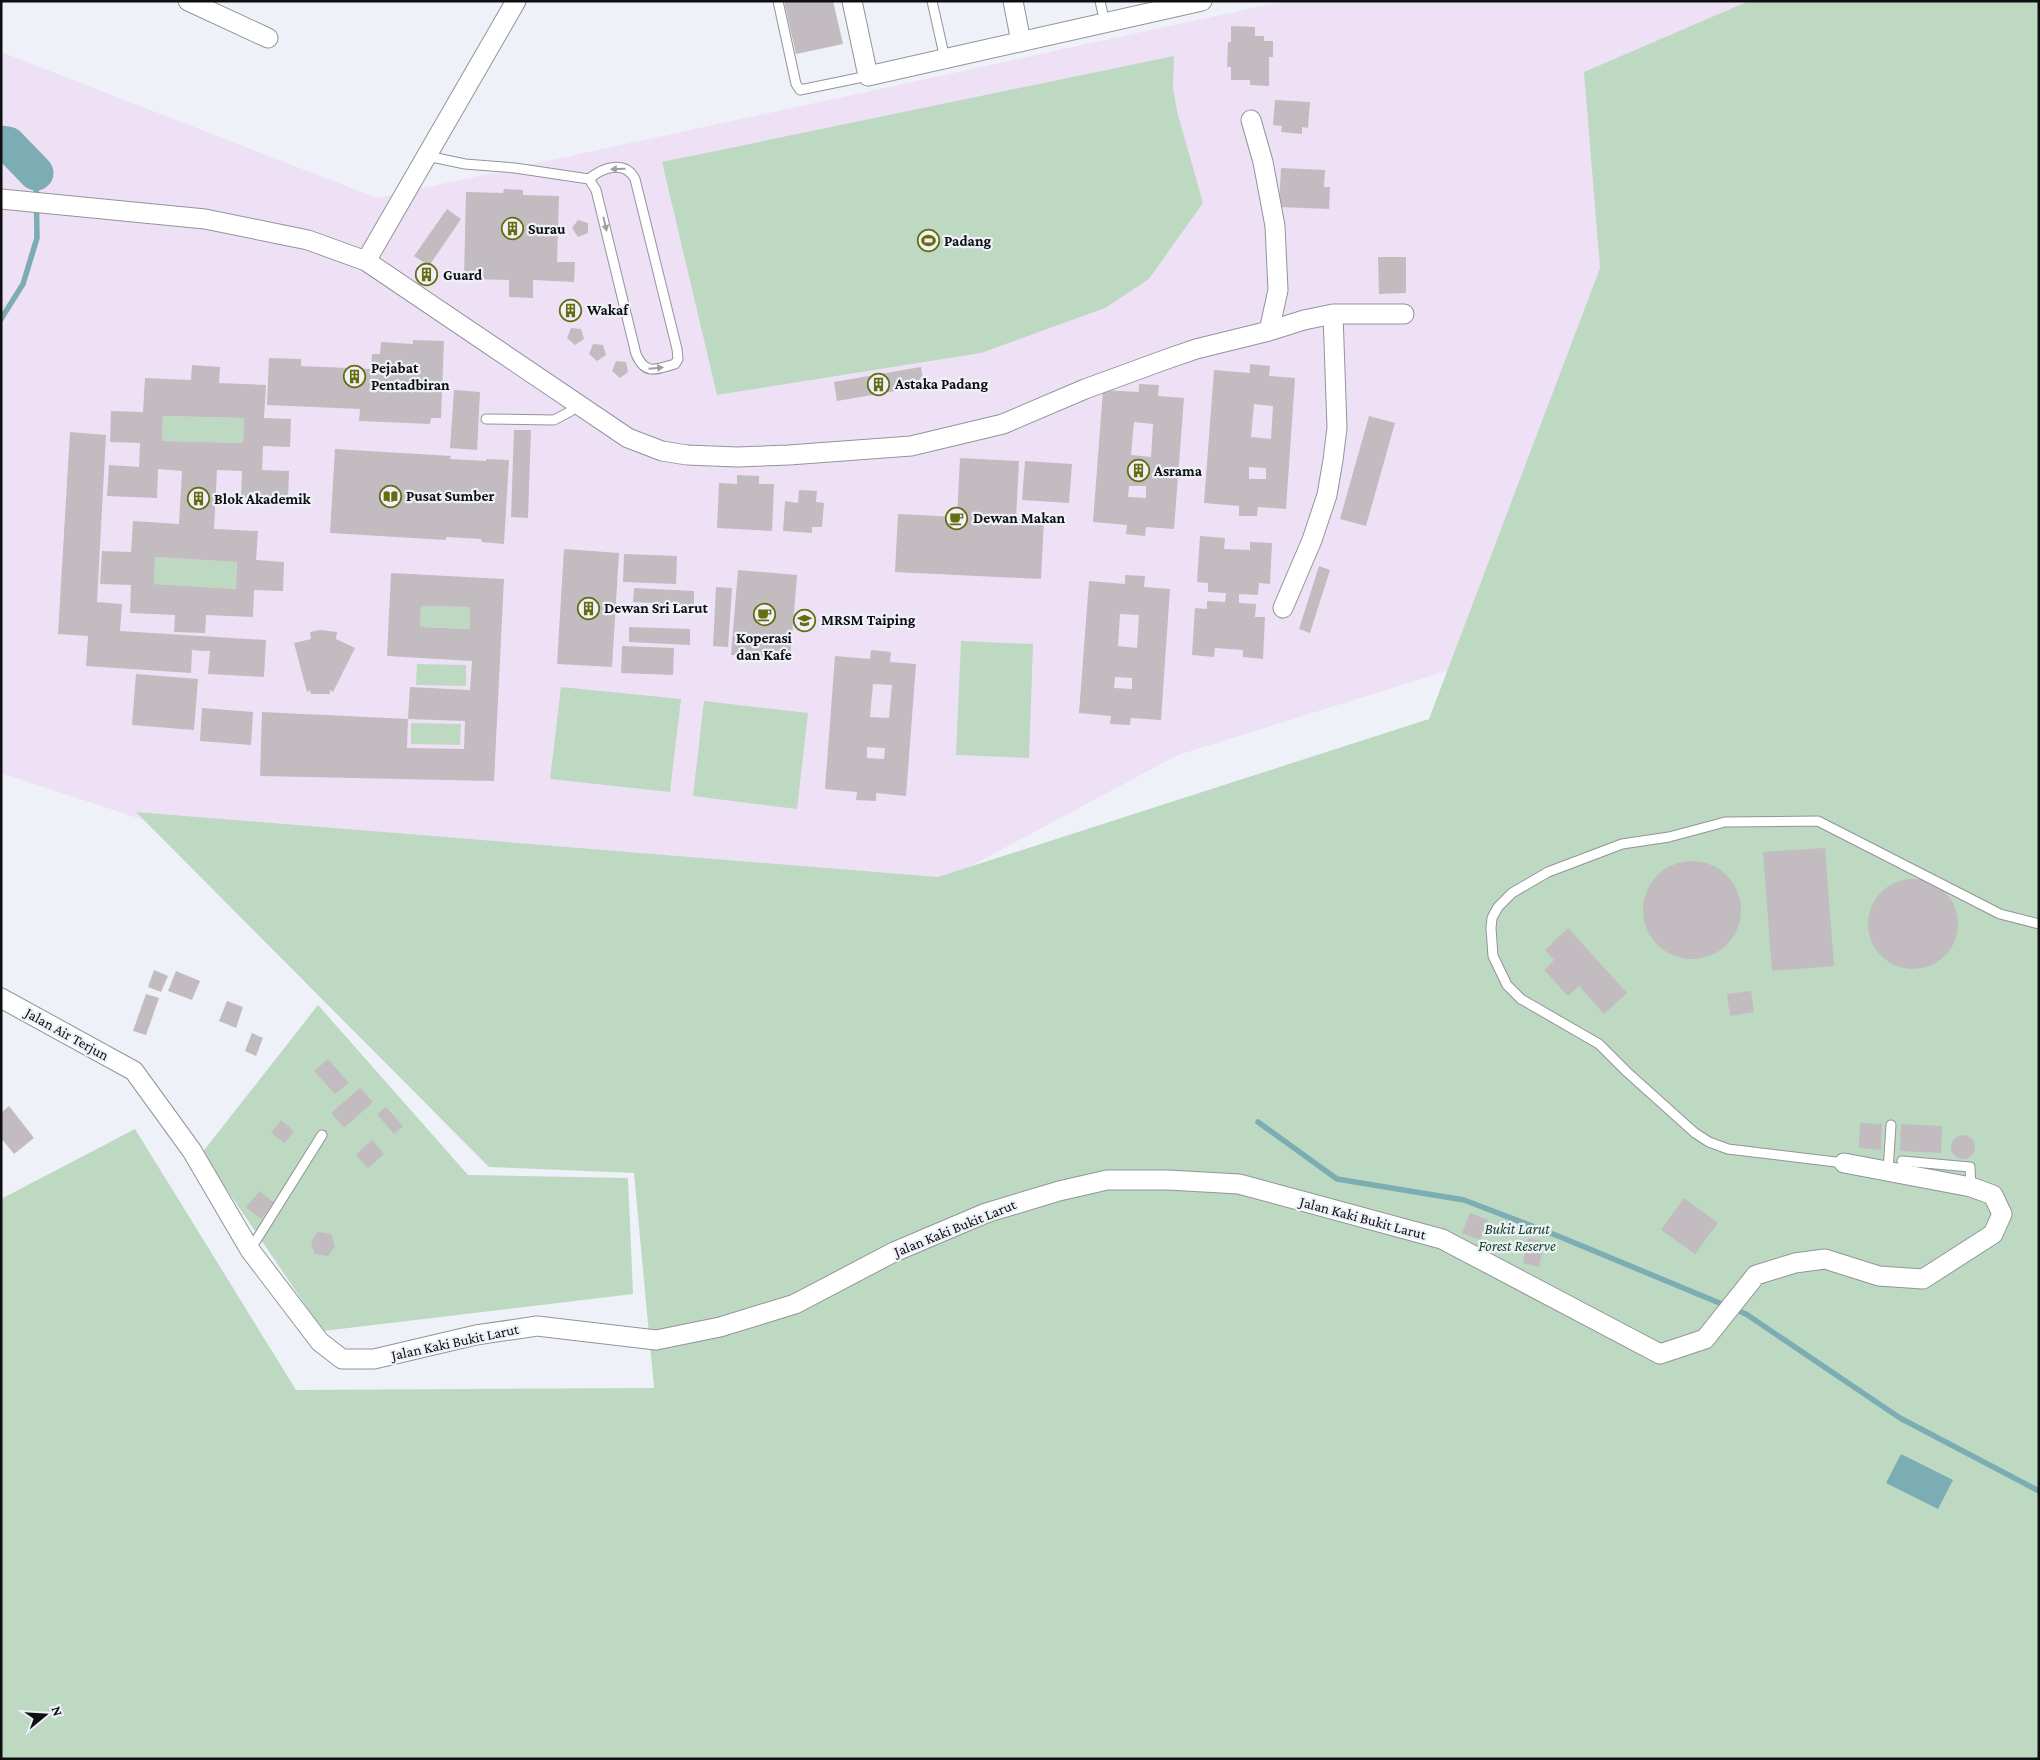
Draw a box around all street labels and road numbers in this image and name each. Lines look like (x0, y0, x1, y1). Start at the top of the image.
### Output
street label: Jalan Air Terjun (20, 1004, 112, 1064)
street label: Jalan Kaki Bukit Larut (1296, 1193, 1429, 1244)
street label: Jalan Kaki Bukit Larut (890, 1196, 1020, 1261)
street label: Jalan Kaki Bukit Larut (388, 1320, 522, 1365)

